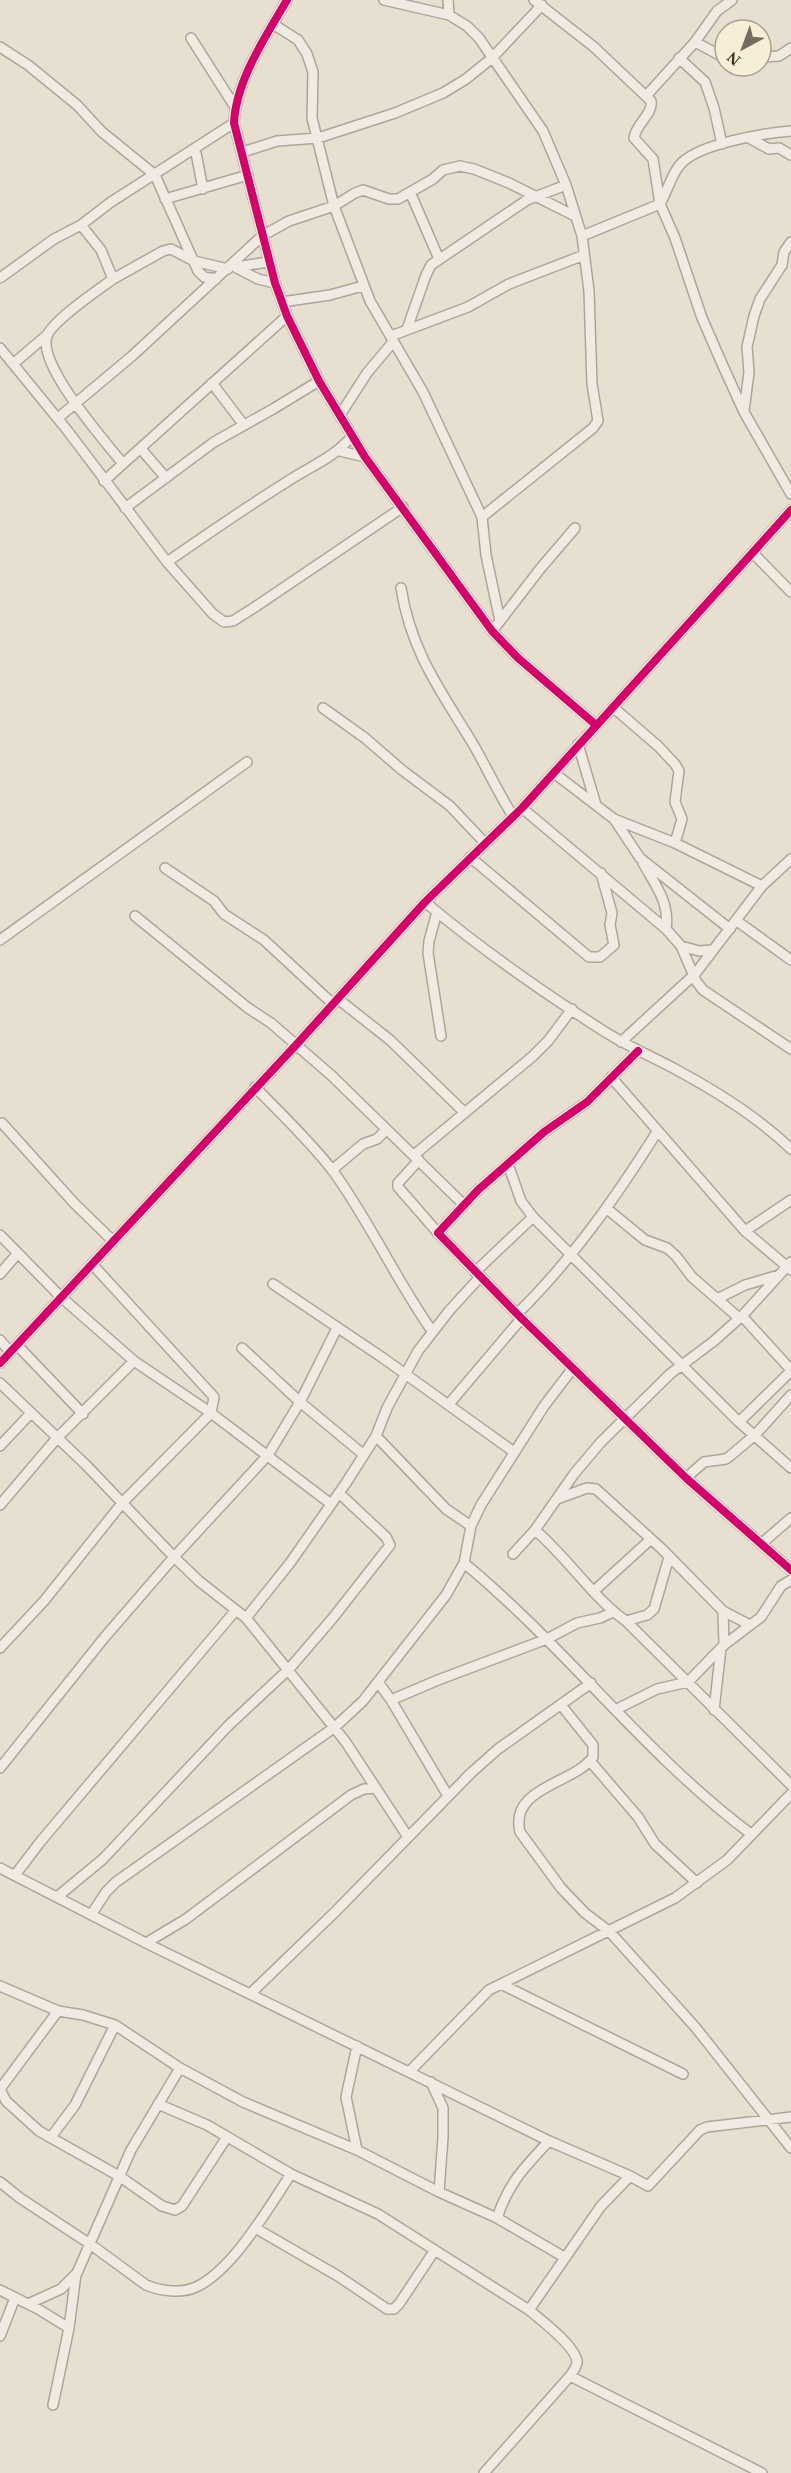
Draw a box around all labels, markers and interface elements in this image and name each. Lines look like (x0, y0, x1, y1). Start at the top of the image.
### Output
north arrow (713, 18, 773, 78)
text: N (723, 48, 743, 69)

